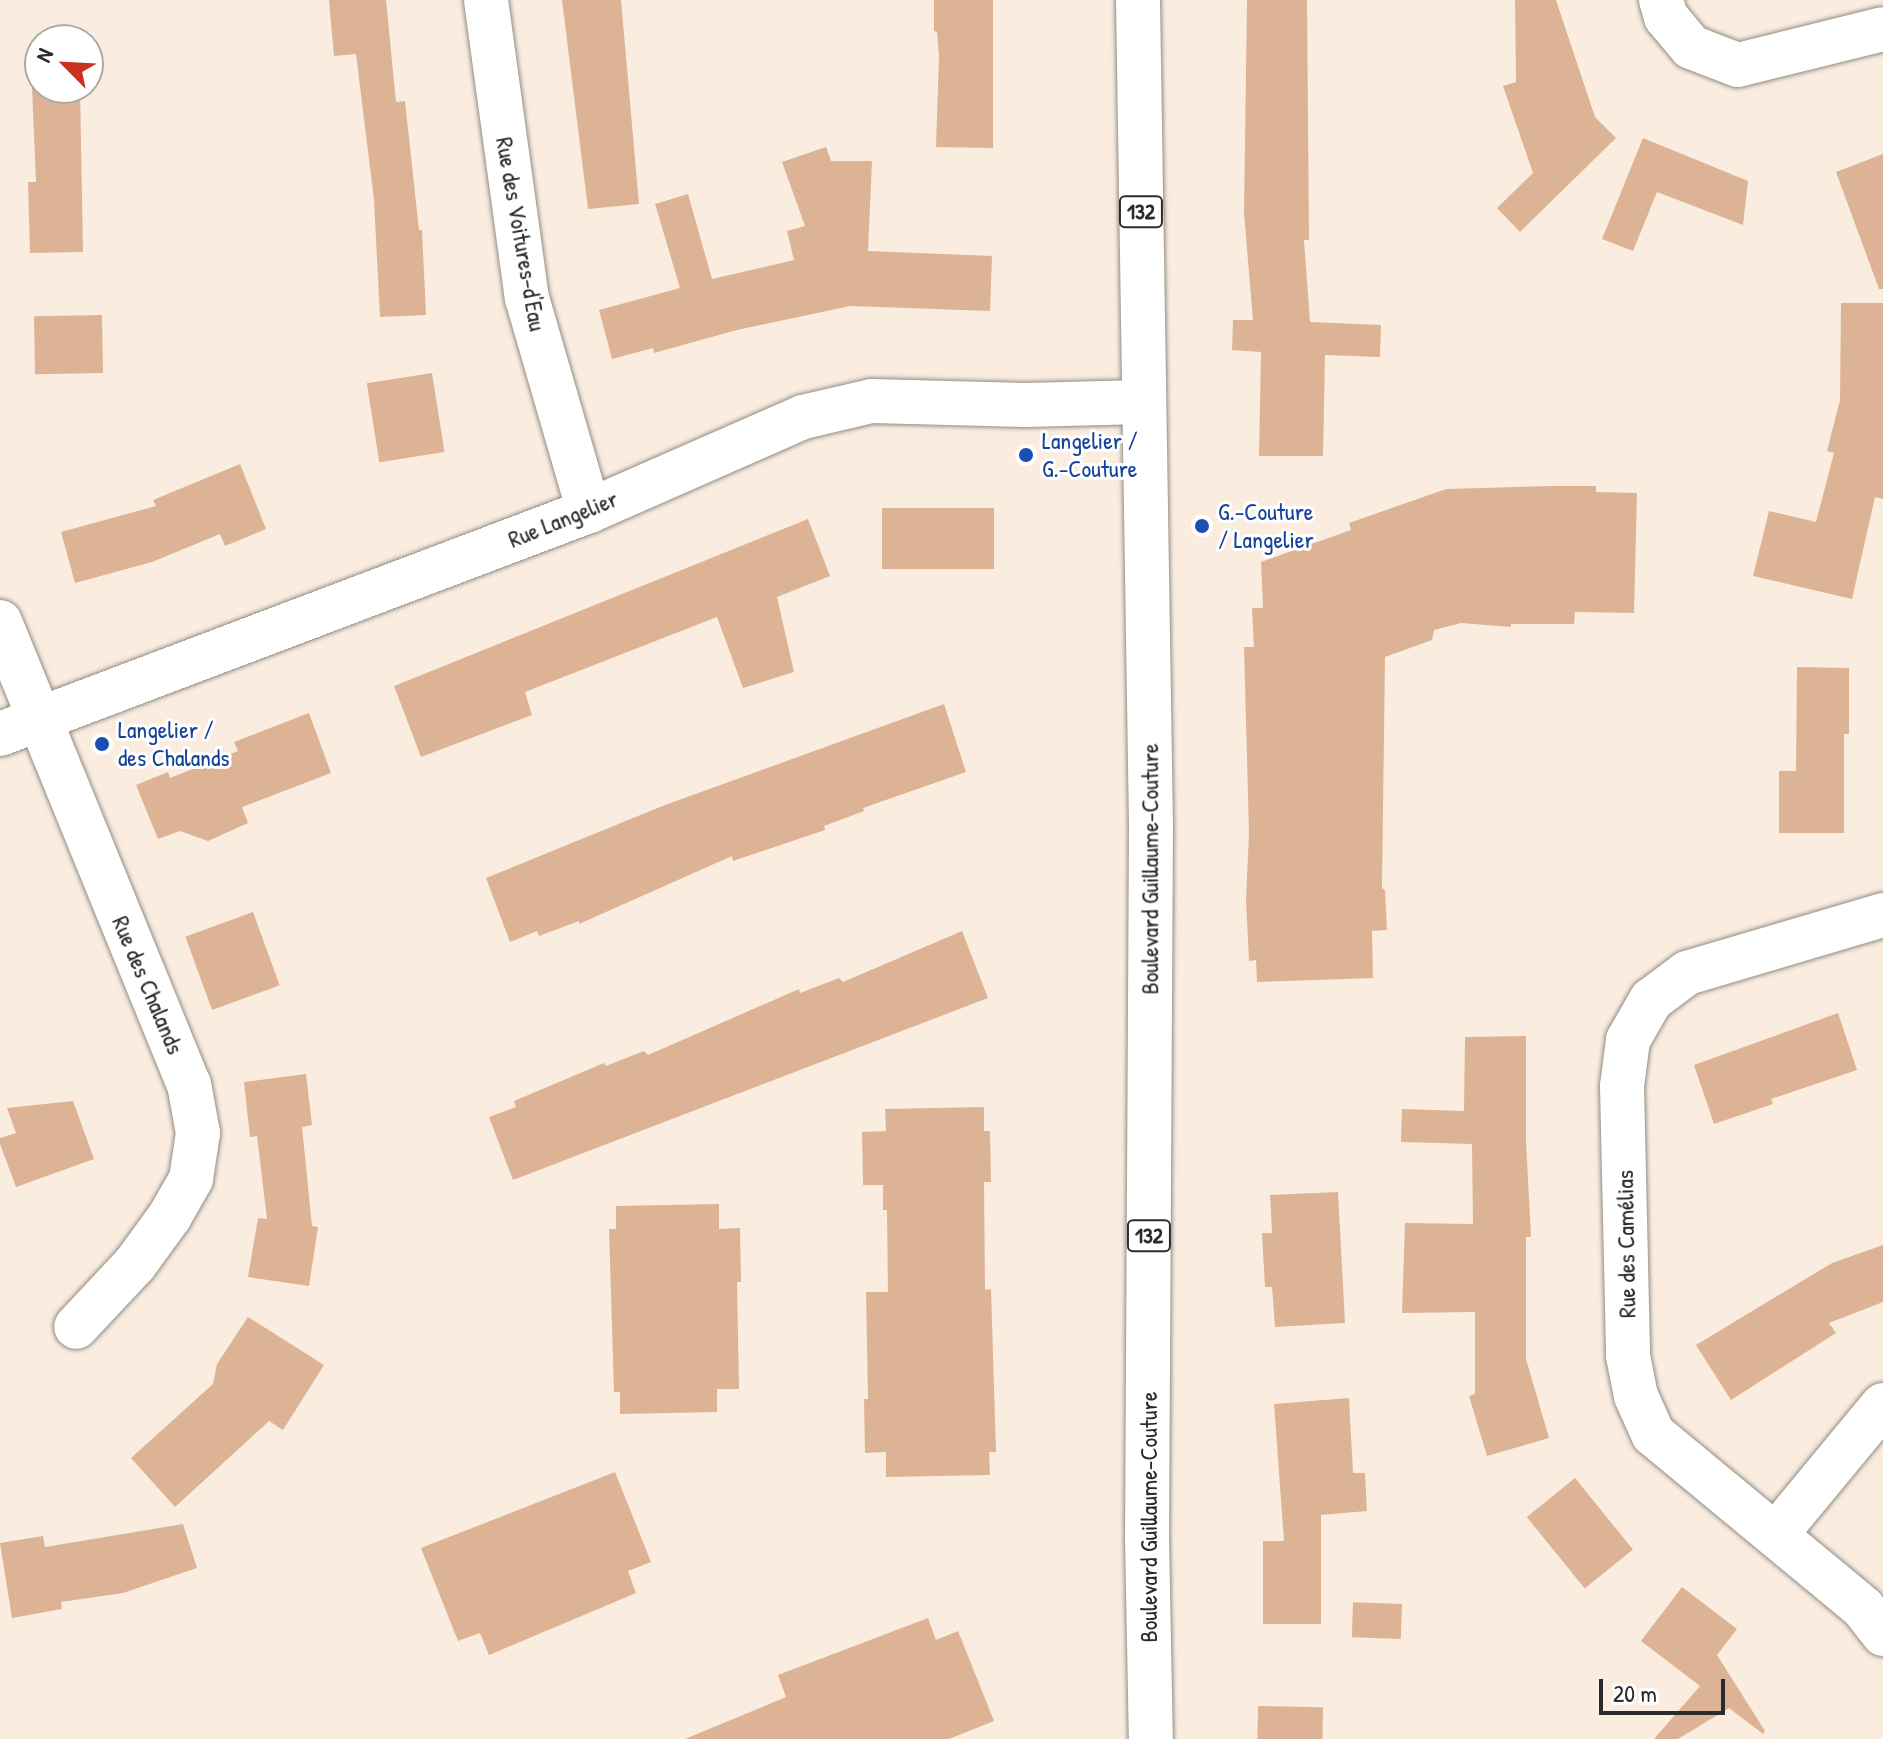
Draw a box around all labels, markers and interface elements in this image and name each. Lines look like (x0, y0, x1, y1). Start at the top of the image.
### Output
north arrow (24, 24, 104, 104)
text: N (28, 44, 60, 67)
street label: Rue des Voitures-d'Eau (490, 135, 552, 333)
road number: 132 (1117, 194, 1165, 230)
place label: Langelier / G.-Couture (1042, 427, 1138, 483)
marker: Langelier / G.-Couture (1017, 446, 1035, 464)
street label: Rue Langelier (504, 484, 622, 554)
place label: G.-Couture / Langelier (1218, 498, 1314, 554)
marker: G.-Couture / Langelier (1193, 517, 1211, 535)
place label: Langelier / des Chalands (118, 716, 230, 772)
marker: Langelier / des Chalands (93, 735, 111, 753)
street label: Boulevard Guillaume-Couture (1136, 744, 1164, 994)
street label: Rue des Chalands (106, 912, 190, 1058)
street label: Rue des Camélias (1610, 1170, 1642, 1318)
road number: 132 (1125, 1218, 1173, 1254)
street label: Boulevard Guillaume-Couture (1135, 1392, 1163, 1642)
scale bar (1603, 1663, 1729, 1713)
text: 20 m (1613, 1677, 1657, 1709)

